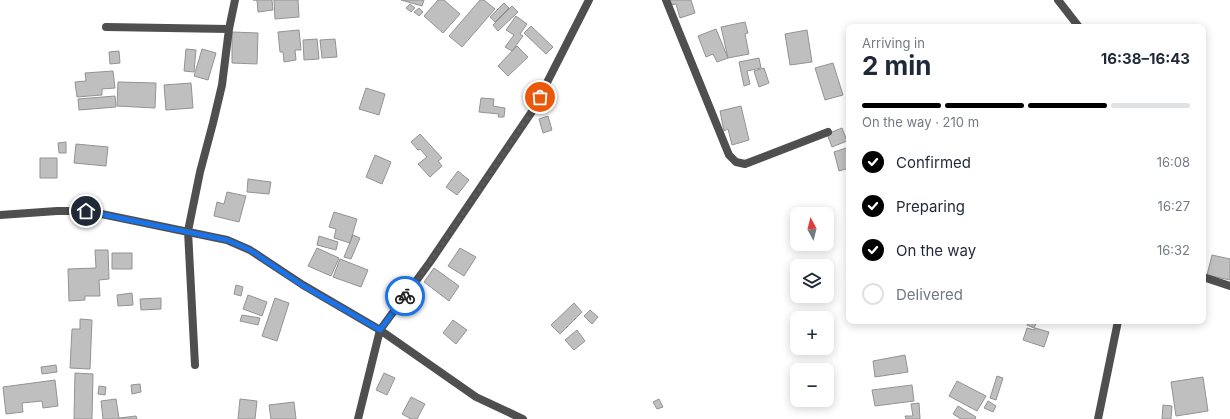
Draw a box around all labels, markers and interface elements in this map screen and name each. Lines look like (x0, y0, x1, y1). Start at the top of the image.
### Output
text: Arriving in (862, 35, 925, 51)
text: 16:38–16:43 (1101, 49, 1190, 68)
text: 2 min (862, 50, 932, 81)
pin (523, 80, 557, 114)
icon: bag (529, 86, 551, 108)
text: On the way · 210 m (862, 114, 979, 130)
icon: check (862, 151, 884, 173)
text: Confirmed (896, 153, 971, 172)
text: 16:08 (1157, 154, 1190, 170)
pin (69, 194, 103, 228)
icon: check (862, 195, 884, 217)
text: Preparing (896, 197, 965, 216)
text: 16:27 (1158, 198, 1190, 214)
icon: home (75, 200, 97, 222)
north arrow (790, 207, 834, 251)
map controls (790, 207, 834, 407)
icon: check (862, 239, 884, 261)
text: On the way (896, 241, 976, 260)
text: 16:32 (1157, 242, 1190, 258)
button: layers (790, 259, 834, 303)
courier (385, 276, 425, 316)
icon: bike (394, 285, 416, 307)
text: Delivered (896, 285, 963, 304)
button: + (790, 311, 834, 355)
button: − (790, 363, 834, 407)

